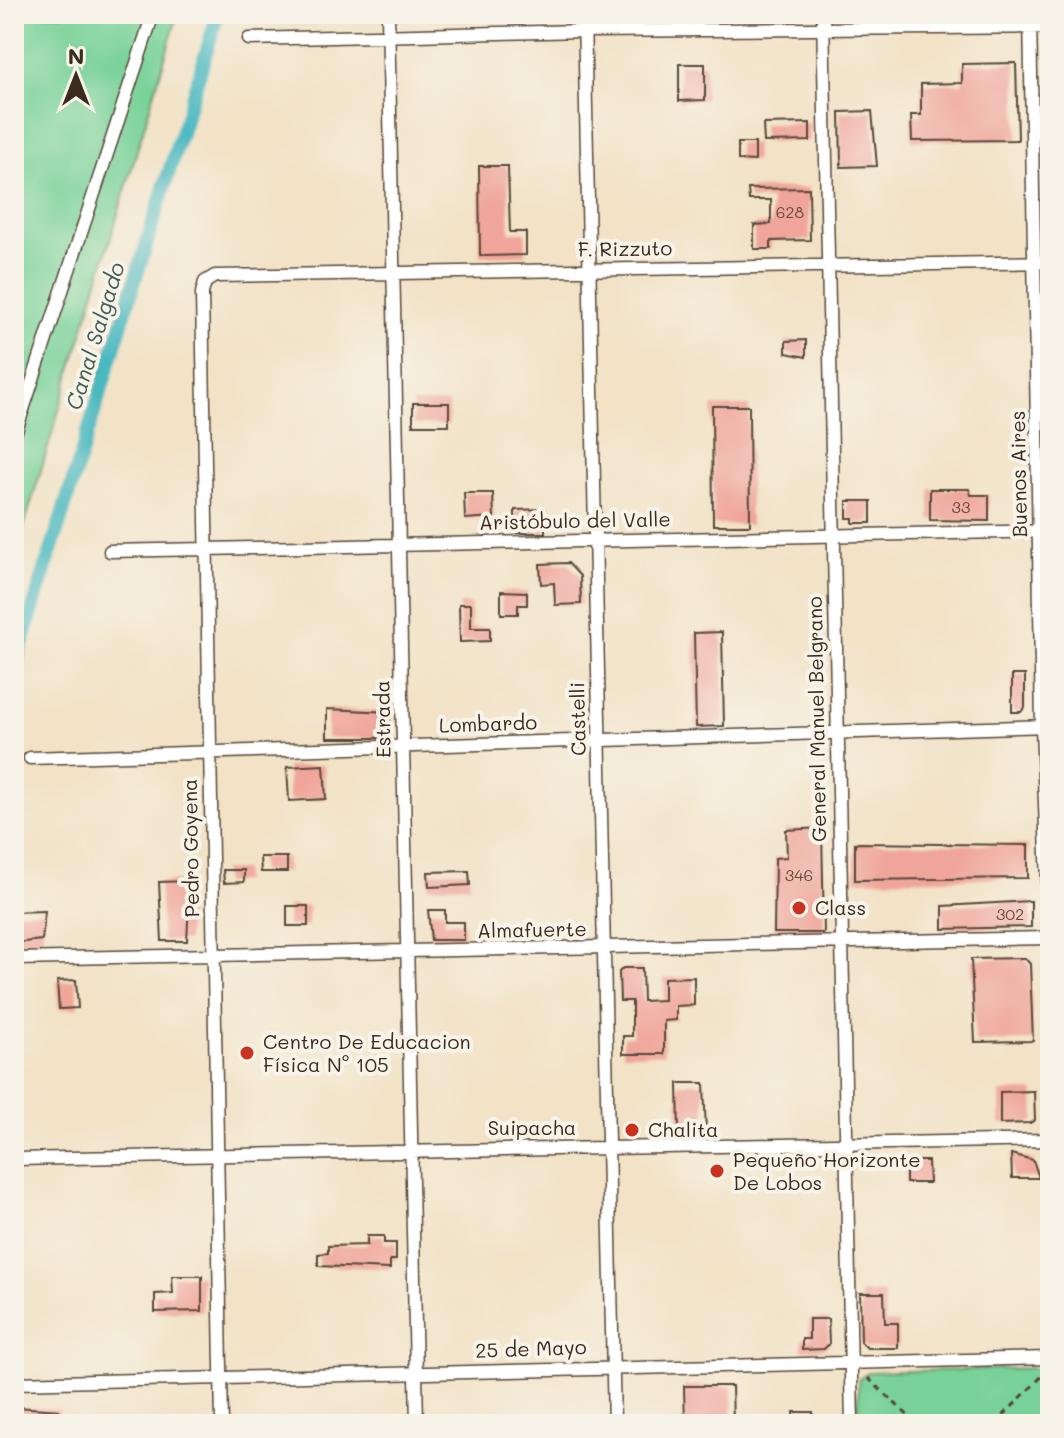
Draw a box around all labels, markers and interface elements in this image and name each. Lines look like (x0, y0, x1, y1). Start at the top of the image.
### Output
north arrow (36, 36, 116, 116)
text: N (68, 41, 84, 70)
house number: 628 (776, 201, 804, 222)
street label: F. Rizzuto (578, 234, 672, 262)
water label: Canal Salgado (58, 258, 131, 413)
street label: Buenos Aires (1004, 410, 1032, 538)
house number: 33 (952, 496, 970, 517)
street label: Aristóbulo del Valle (479, 505, 671, 535)
street label: General Manuel Belgrano (801, 596, 831, 842)
street label: Estrada (368, 680, 396, 758)
street label: Castelli (563, 682, 591, 756)
street label: Lombardo (438, 708, 538, 738)
street label: Pedro Goyena (176, 778, 204, 918)
house number: 346 (785, 864, 813, 885)
place label: Class (815, 894, 866, 920)
marker: Class (790, 899, 808, 917)
house number: 302 (996, 903, 1024, 924)
street label: Almafuerte (477, 915, 587, 943)
place label: Centro De Educacion Física N° 105 (263, 1028, 470, 1077)
marker: Centro De Educacion Física N° 105 (238, 1044, 256, 1062)
street label: Suipacha (488, 1114, 576, 1140)
place label: Chalita (648, 1116, 718, 1142)
marker: Chalita (623, 1121, 641, 1139)
place label: Pequeño Horizonte De Lobos (733, 1146, 921, 1195)
marker: Pequeño Horizonte De Lobos (708, 1162, 726, 1180)
street label: 25 de Mayo (475, 1333, 587, 1363)

